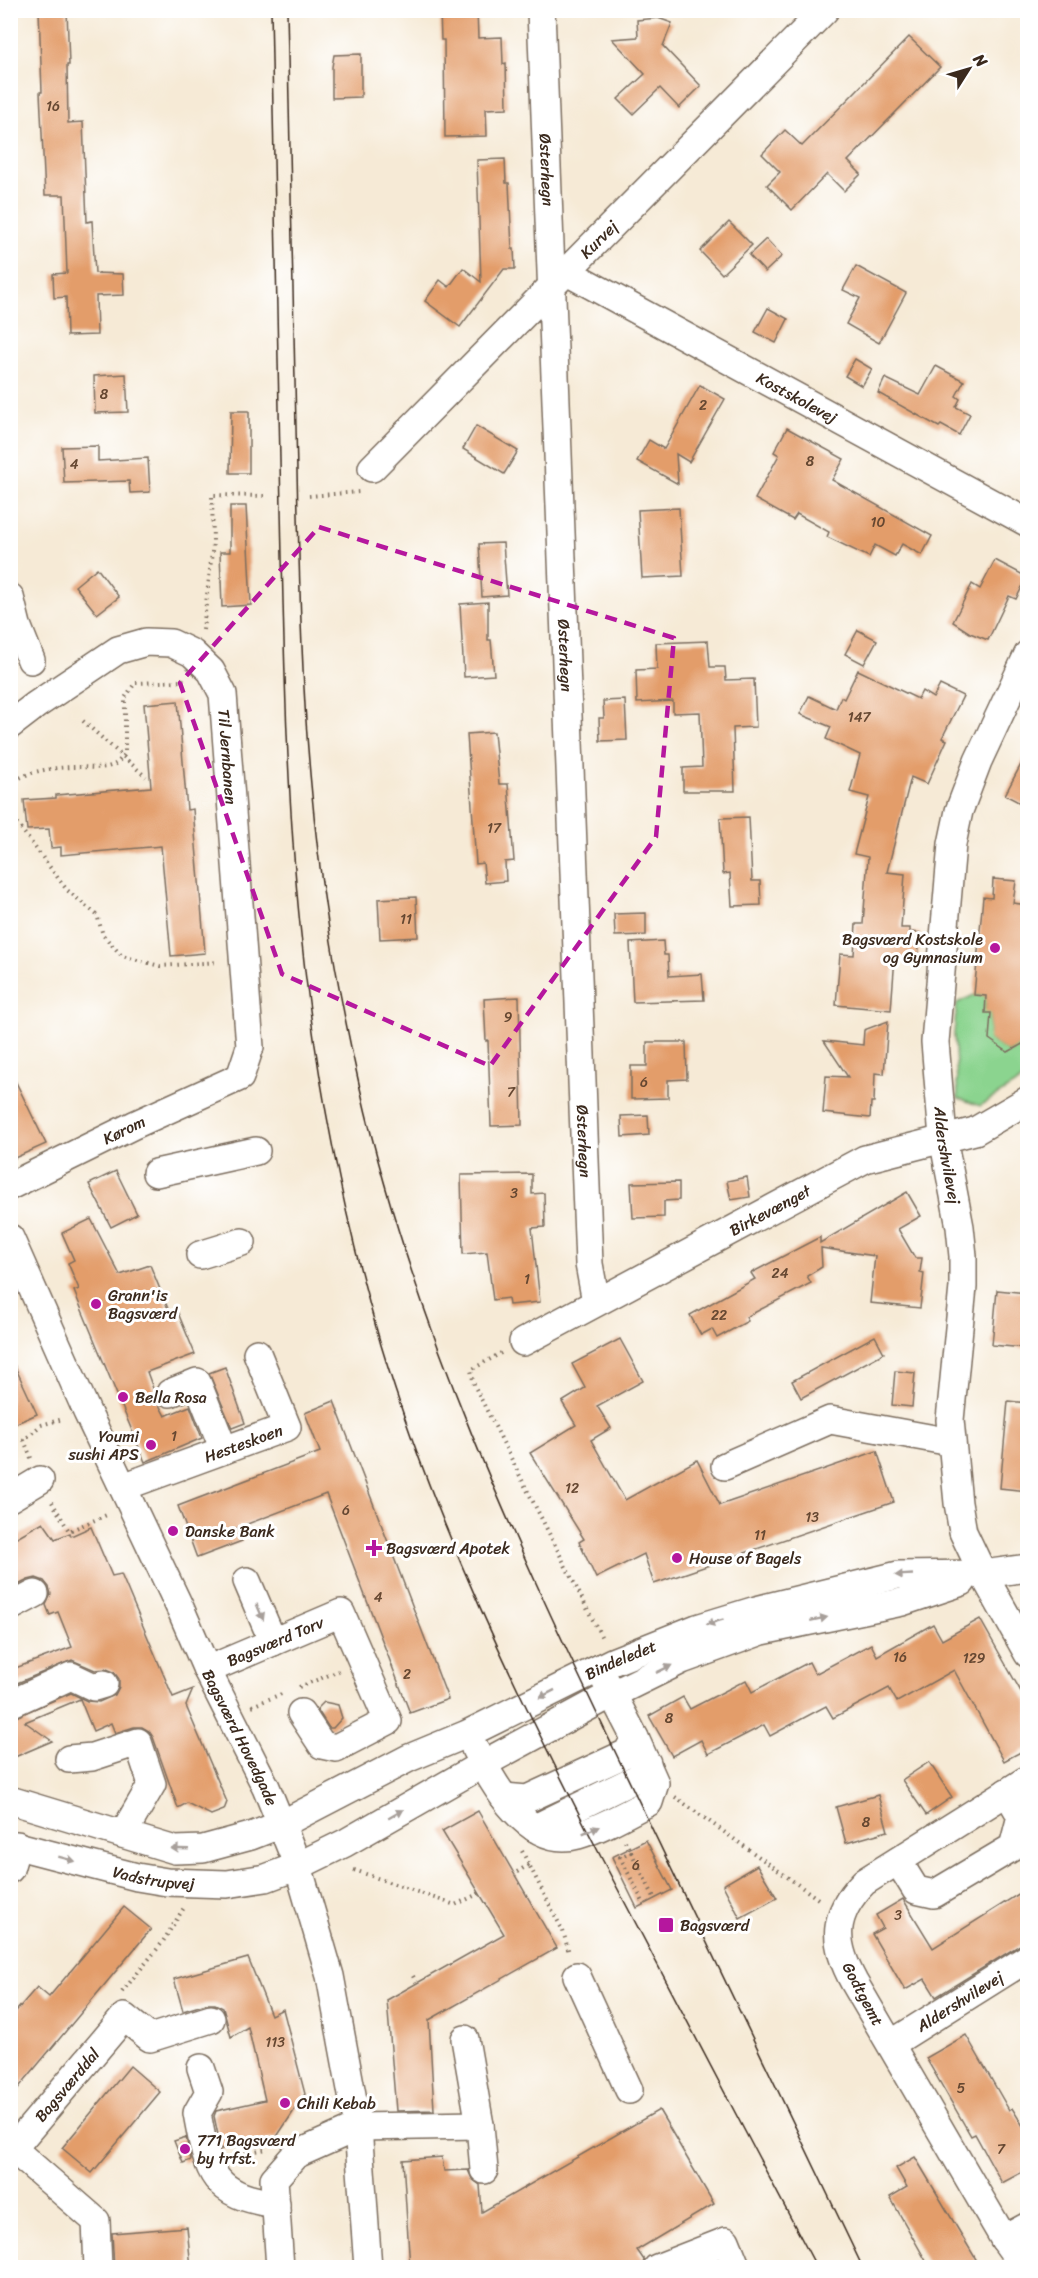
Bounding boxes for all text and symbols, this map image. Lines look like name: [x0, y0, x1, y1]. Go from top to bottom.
north arrow: [939, 39, 999, 99]
text: N: [965, 46, 996, 74]
house number: 16: [46, 94, 60, 119]
street label: Østerhegn: [531, 133, 563, 207]
street label: Kurvej: [572, 212, 626, 265]
street label: Kostskolevej: [751, 363, 844, 432]
house number: 8: [100, 382, 109, 407]
house number: 2: [699, 393, 707, 418]
house number: 8: [806, 449, 815, 474]
house number: 4: [70, 452, 79, 477]
house number: 10: [871, 510, 886, 535]
street label: Østerhegn: [550, 619, 582, 693]
house number: 147: [848, 705, 871, 730]
street label: Til Jernbanen: [210, 708, 246, 806]
house number: 17: [487, 816, 502, 841]
house number: 11: [400, 907, 412, 932]
place label: Bagsværd Kostskole og Gymnasium: [842, 925, 983, 972]
marker: Bagsværd Kostskole og Gymnasium: [988, 941, 1002, 955]
house number: 9: [504, 1005, 513, 1030]
house number: 6: [640, 1070, 648, 1095]
house number: 7: [507, 1080, 516, 1105]
street label: Østerhegn: [568, 1104, 600, 1178]
street label: Aldershvilevej: [926, 1104, 970, 1208]
street label: Kørom: [97, 1107, 151, 1153]
street label: Birkevænget: [724, 1176, 817, 1244]
house number: 3: [510, 1181, 518, 1206]
house number: 24: [772, 1261, 789, 1286]
house number: 1: [524, 1267, 530, 1292]
place label: Grann'is Bagsværd: [108, 1281, 179, 1328]
marker: Grann'is Bagsværd: [89, 1297, 103, 1311]
house number: 22: [711, 1303, 727, 1328]
place label: Bella Rosa: [135, 1383, 207, 1412]
marker: Bella Rosa: [116, 1390, 130, 1404]
street label: Hesteskoen: [200, 1415, 287, 1471]
place label: Youmi sushi APS: [67, 1422, 140, 1469]
house number: 1: [171, 1424, 177, 1449]
marker: Youmi sushi APS: [144, 1438, 158, 1452]
house number: 12: [565, 1476, 579, 1501]
house number: 6: [342, 1498, 350, 1523]
house number: 13: [805, 1505, 819, 1530]
place label: Danske Bank: [185, 1517, 275, 1546]
house number: 11: [754, 1523, 766, 1548]
marker: Danske Bank: [166, 1524, 180, 1538]
place label: Bagsværd Apotek: [386, 1534, 511, 1563]
marker: Bagsværd Apotek: [367, 1541, 381, 1555]
place label: House of Bagels: [689, 1544, 802, 1573]
marker: House of Bagels: [670, 1551, 684, 1565]
one-way arrow: [894, 1571, 913, 1580]
house number: 4: [374, 1585, 383, 1610]
one-way arrow: [255, 1603, 265, 1621]
street label: Bagsværd Torv: [222, 1607, 330, 1675]
one-way arrow: [810, 1614, 829, 1623]
one-way arrow: [706, 1618, 724, 1628]
street label: Bindeledet: [580, 1631, 661, 1688]
house number: 16: [893, 1645, 907, 1670]
house number: 129: [963, 1646, 986, 1671]
house number: 2: [403, 1662, 411, 1687]
street label: Bagsværd Hovedgade: [194, 1664, 287, 1810]
one-way arrow: [656, 1664, 673, 1674]
one-way arrow: [539, 1689, 556, 1699]
house number: 8: [665, 1706, 674, 1731]
one-way arrow: [388, 1808, 404, 1819]
house number: 8: [862, 1810, 871, 1835]
one-way arrow: [582, 1825, 600, 1835]
one-way arrow: [170, 1844, 189, 1854]
house number: 6: [632, 1853, 640, 1878]
one-way arrow: [58, 1854, 76, 1864]
street label: Vadstrupvej: [110, 1857, 196, 1897]
house number: 3: [894, 1903, 902, 1928]
place label: Bagsværd: [680, 1911, 751, 1940]
marker: Bagsværd: [657, 1916, 675, 1934]
street label: Godtgemt: [834, 1957, 892, 2031]
street label: Aldershvilevej: [909, 1962, 1010, 2040]
house number: 113: [265, 2030, 285, 2055]
street label: Bagsværddal: [27, 2041, 107, 2129]
house number: 5: [957, 2076, 966, 2101]
place label: Chili Kebab: [297, 2089, 376, 2118]
marker: Chili Kebab: [278, 2096, 292, 2110]
place label: 771 Bagsværd by trfst.: [197, 2126, 297, 2173]
house number: 7: [997, 2137, 1006, 2162]
marker: 771 Bagsværd by trfst.: [178, 2142, 192, 2156]

